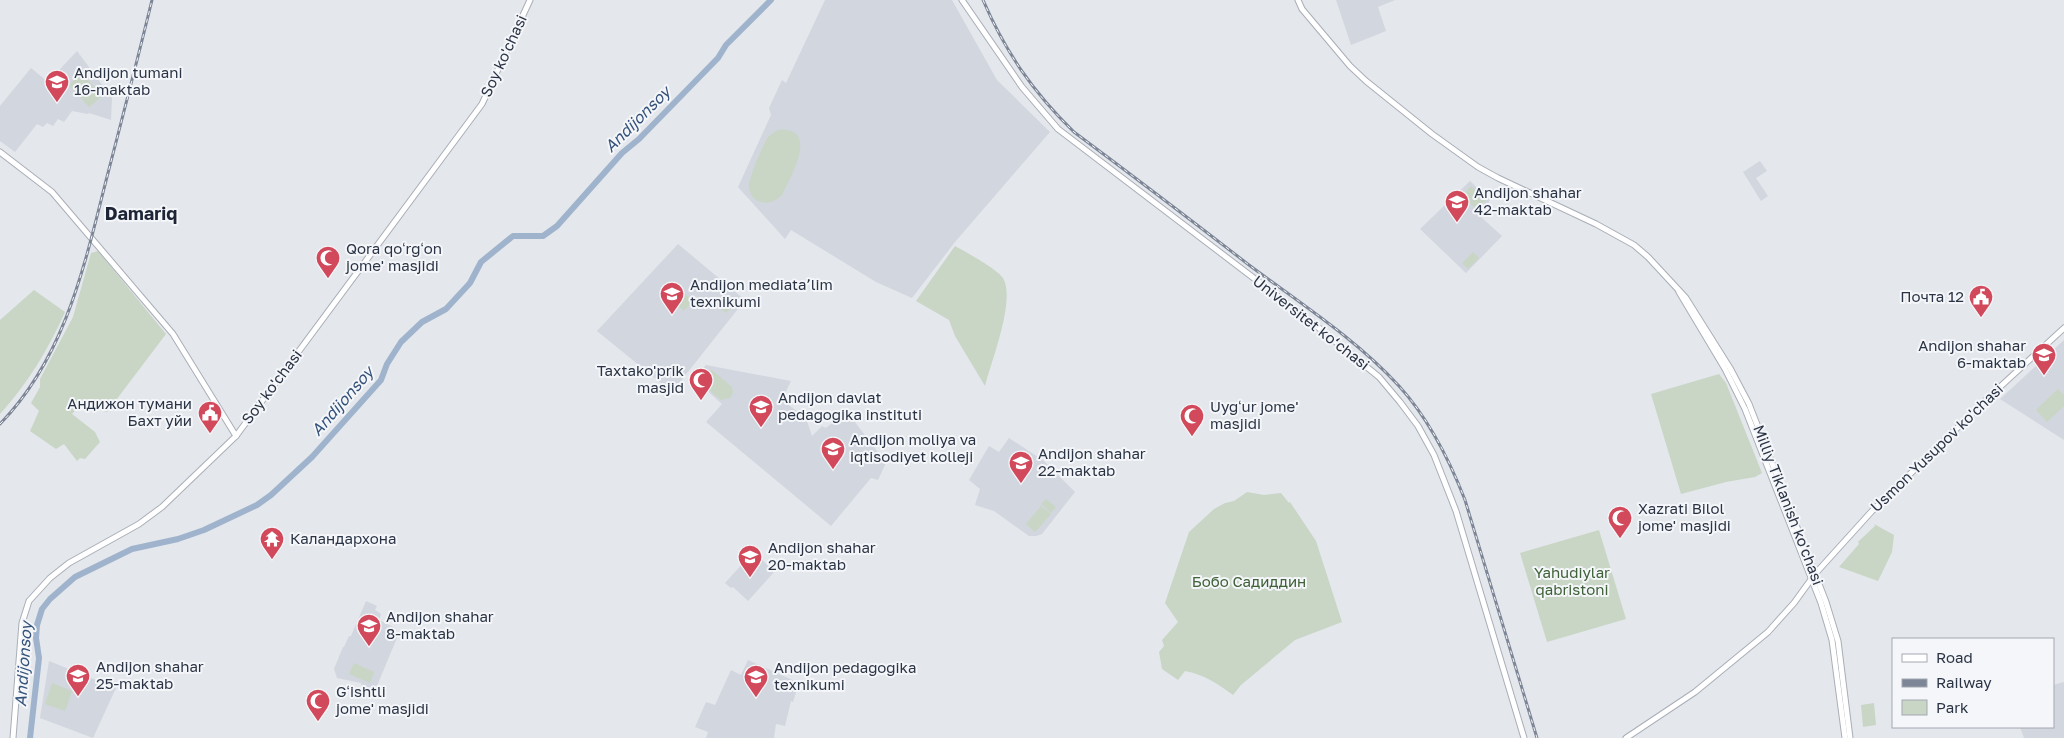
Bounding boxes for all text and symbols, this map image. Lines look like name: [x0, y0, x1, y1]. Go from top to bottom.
street label: Soy ko'chasi: [476, 12, 530, 99]
place label: Andijon tumani 16-maktab: [74, 63, 183, 98]
school or university icon: Andijon tumani 16-maktab: [44, 69, 70, 103]
water label: Andijonsoy: [600, 80, 676, 156]
place label: Andijon shahar 42-maktab: [1474, 183, 1582, 218]
school or university icon: Andijon shahar 42-maktab: [1444, 189, 1470, 223]
district label: Damariq: [105, 202, 177, 224]
place label: Qora qoʻrgʻon jome' masjidi: [345, 239, 442, 274]
mosque icon: Qora qoʻrgʻon jome' masjidi: [315, 245, 341, 279]
street label: Universitet kо‘chasi: [1250, 271, 1373, 373]
place label: Andijon mediataʼlim texnikumi: [690, 275, 833, 310]
school or university icon: Andijon mediataʼlim texnikumi: [659, 281, 685, 315]
public building icon: Почта 12: [1968, 284, 1994, 318]
place label: Почта 12: [1900, 287, 1964, 305]
place label: Andijon shahar 6-maktab: [1918, 336, 2026, 371]
school or university icon: Andijon shahar 6-maktab: [2031, 342, 2057, 376]
street label: Soy ko'chasi: [237, 346, 305, 427]
water label: Andijonsoy: [307, 361, 379, 440]
place label: Taxtako'prik masjid: [597, 361, 685, 396]
mosque icon: Taxtako'prik masjid: [688, 367, 714, 401]
street label: Usmon Yusupov ko'chasi: [1866, 379, 2006, 515]
place label: Andijon davlat pedagogika instituti: [778, 388, 922, 423]
place label: Андижон тумани Бахт уйи: [67, 394, 192, 429]
school or university icon: Andijon davlat pedagogika instituti: [748, 394, 774, 428]
place label: Uygʻur jome' masjidi: [1210, 397, 1298, 432]
public building icon: Андижон тумани Бахт уйи: [197, 400, 223, 434]
mosque icon: Uygʻur jome' masjidi: [1179, 403, 1205, 437]
street label: Milliy Tiklanish ko'chasi: [1750, 422, 1828, 587]
place label: Andijon moliya va iqtisodiyet kolleji: [850, 430, 976, 465]
school or university icon: Andijon moliya va iqtisodiyet kolleji: [820, 436, 846, 470]
place label: Andijon shahar 22-maktab: [1038, 444, 1146, 479]
school or university icon: Andijon shahar 22-maktab: [1008, 450, 1034, 484]
place label: Xazrati Bilol jome' masjidi: [1637, 499, 1731, 534]
mosque icon: Xazrati Bilol jome' masjidi: [1607, 505, 1633, 539]
temple icon: Каландархона: [259, 526, 285, 560]
place label: Каландархона: [290, 529, 396, 547]
place label: Andijon shahar 20-maktab: [768, 538, 876, 573]
school or university icon: Andijon shahar 20-maktab: [737, 544, 763, 578]
park label: Yahudiylar qabristoni: [1534, 563, 1610, 598]
park label: Бобо Садиддин: [1192, 572, 1306, 590]
place label: Andijon shahar 8-maktab: [386, 607, 494, 642]
school or university icon: Andijon shahar 8-maktab: [356, 613, 382, 647]
water label: Andijonsoy: [10, 619, 36, 707]
legend: [1892, 638, 2054, 728]
text: Road: [1936, 648, 1973, 666]
place label: Andijon shahar 25-maktab: [96, 657, 204, 692]
place label: Andijon pedagogika texnikumi: [774, 658, 916, 693]
school or university icon: Andijon shahar 25-maktab: [65, 663, 91, 697]
school or university icon: Andijon pedagogika texnikumi: [743, 664, 769, 698]
text: Railway: [1936, 673, 1992, 691]
place label: Gʻishtli jome' masjidi: [335, 682, 429, 717]
mosque icon: Gʻishtli jome' masjidi: [305, 688, 331, 722]
text: Park: [1936, 698, 1969, 716]

